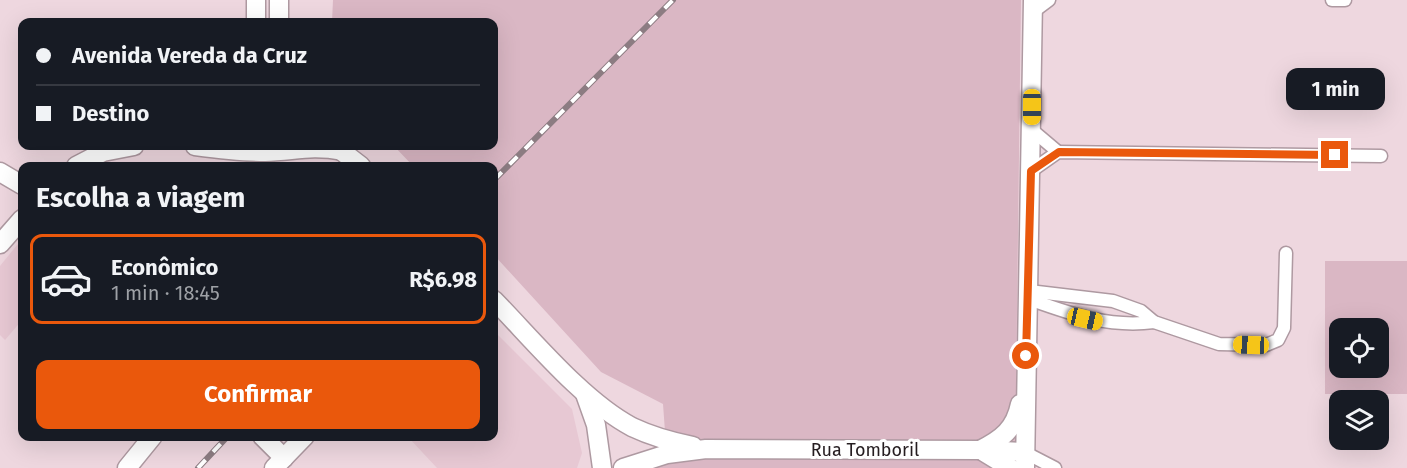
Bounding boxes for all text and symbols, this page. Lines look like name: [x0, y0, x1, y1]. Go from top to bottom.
text: Avenida Vereda da Cruz: [72, 42, 307, 69]
callout: 1 min: [1286, 68, 1384, 110]
text: 1 min: [1311, 77, 1360, 101]
car: [1023, 89, 1041, 125]
text: Destino: [72, 100, 149, 127]
route end: [1321, 141, 1348, 168]
text: Escolha a viagem: [36, 182, 245, 214]
icon: car: [39, 252, 93, 306]
text: Econômico: [111, 254, 218, 281]
text: R$6.98: [409, 266, 477, 293]
text: 1 min · 18:45: [111, 281, 220, 305]
car: [1065, 306, 1105, 332]
map controls: [1329, 318, 1389, 450]
button: locate: [1329, 318, 1389, 378]
car: [1233, 335, 1269, 355]
route start: [1012, 342, 1039, 369]
button: Confirmar: [36, 360, 480, 429]
button: layers: [1329, 390, 1389, 450]
street label: Rua Tomboril: [811, 439, 919, 461]

